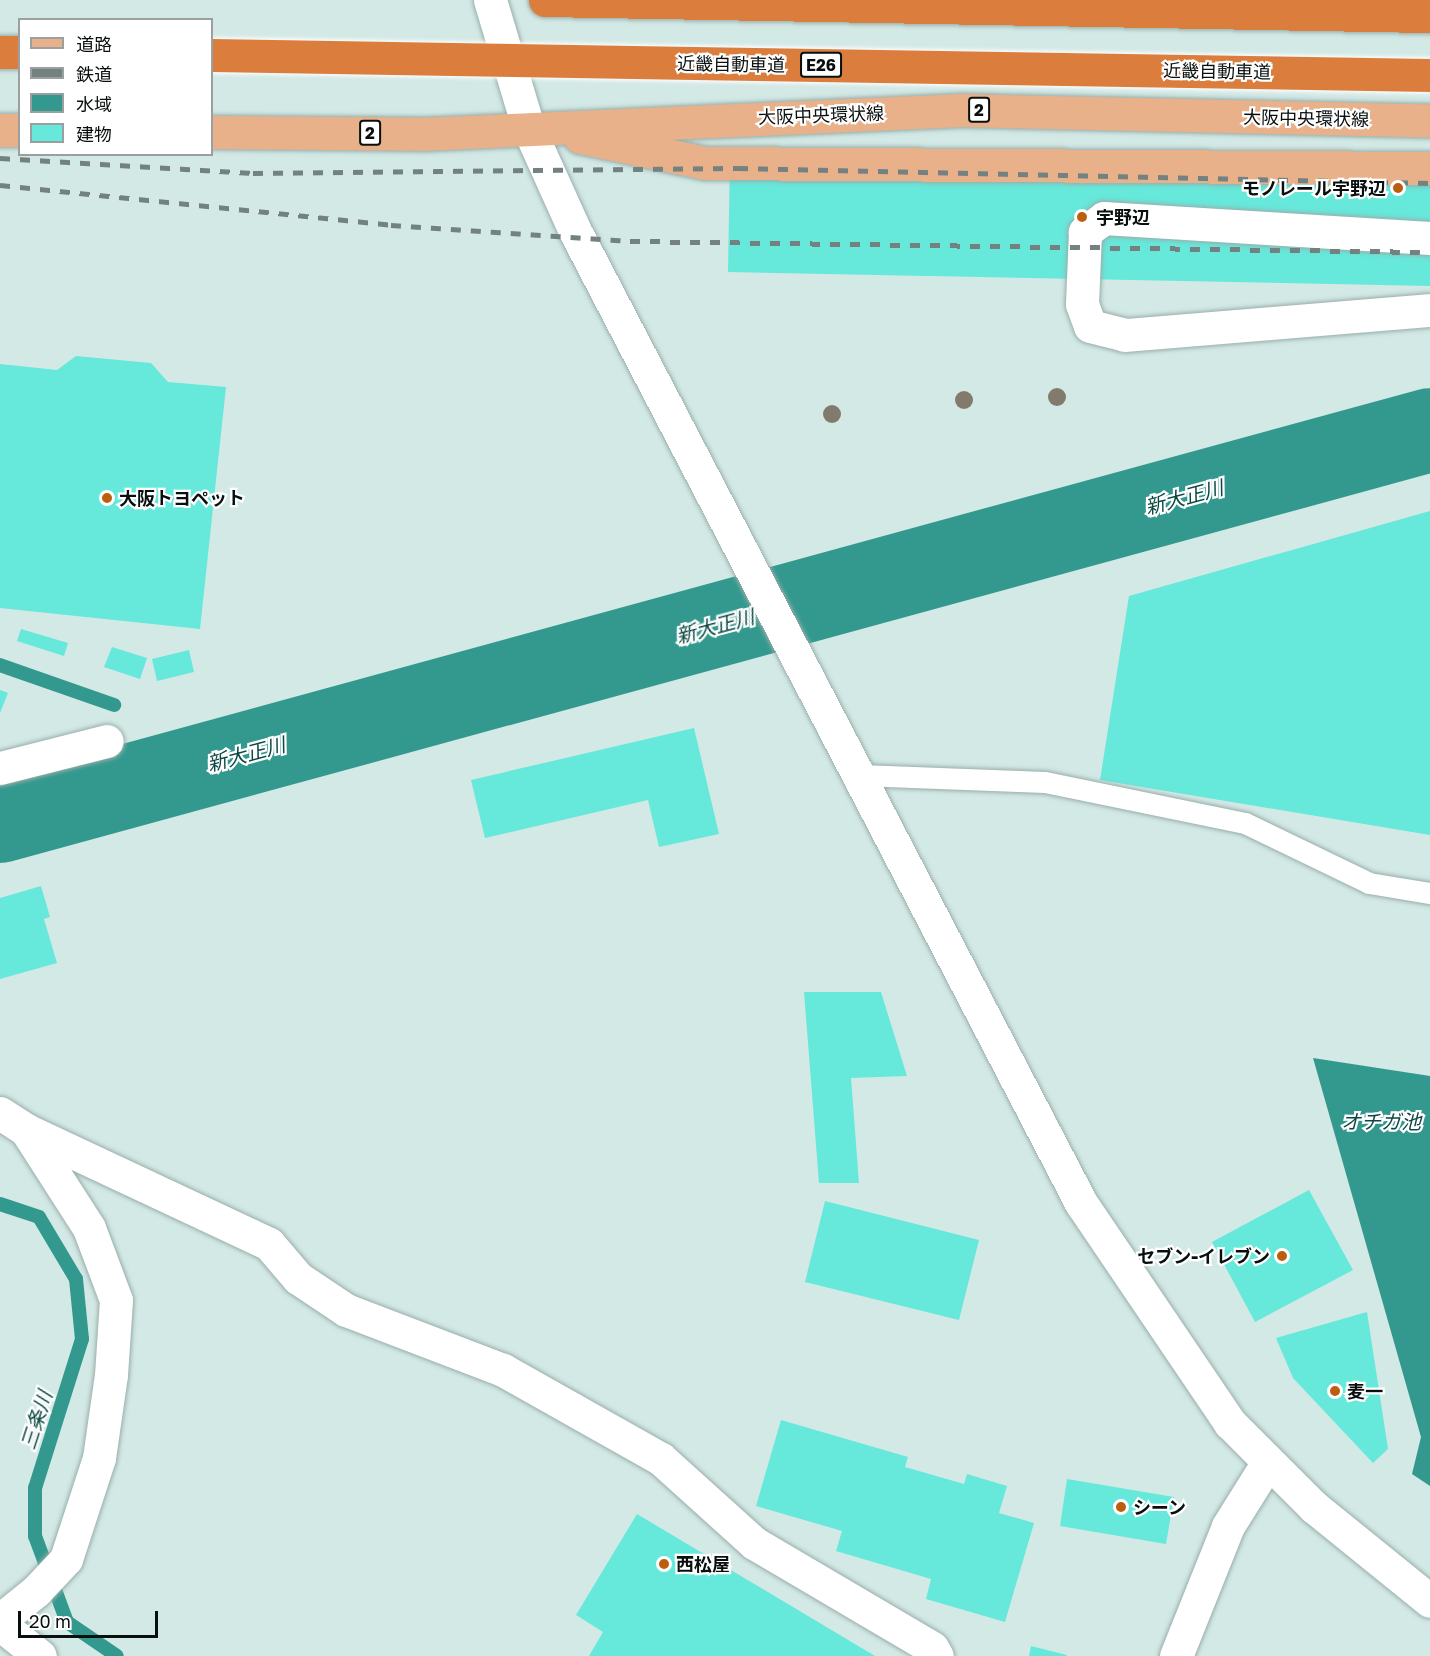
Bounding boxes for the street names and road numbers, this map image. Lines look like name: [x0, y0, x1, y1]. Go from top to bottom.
street label: 近畿自動車道: [677, 52, 785, 76]
road number: E26: [800, 52, 842, 78]
street label: 近畿自動車道: [1163, 59, 1271, 83]
road number: 2: [967, 97, 991, 123]
street label: 大阪中央環状線: [758, 102, 884, 128]
street label: 大阪中央環状線: [1243, 106, 1369, 130]
road number: 2: [358, 120, 382, 146]

